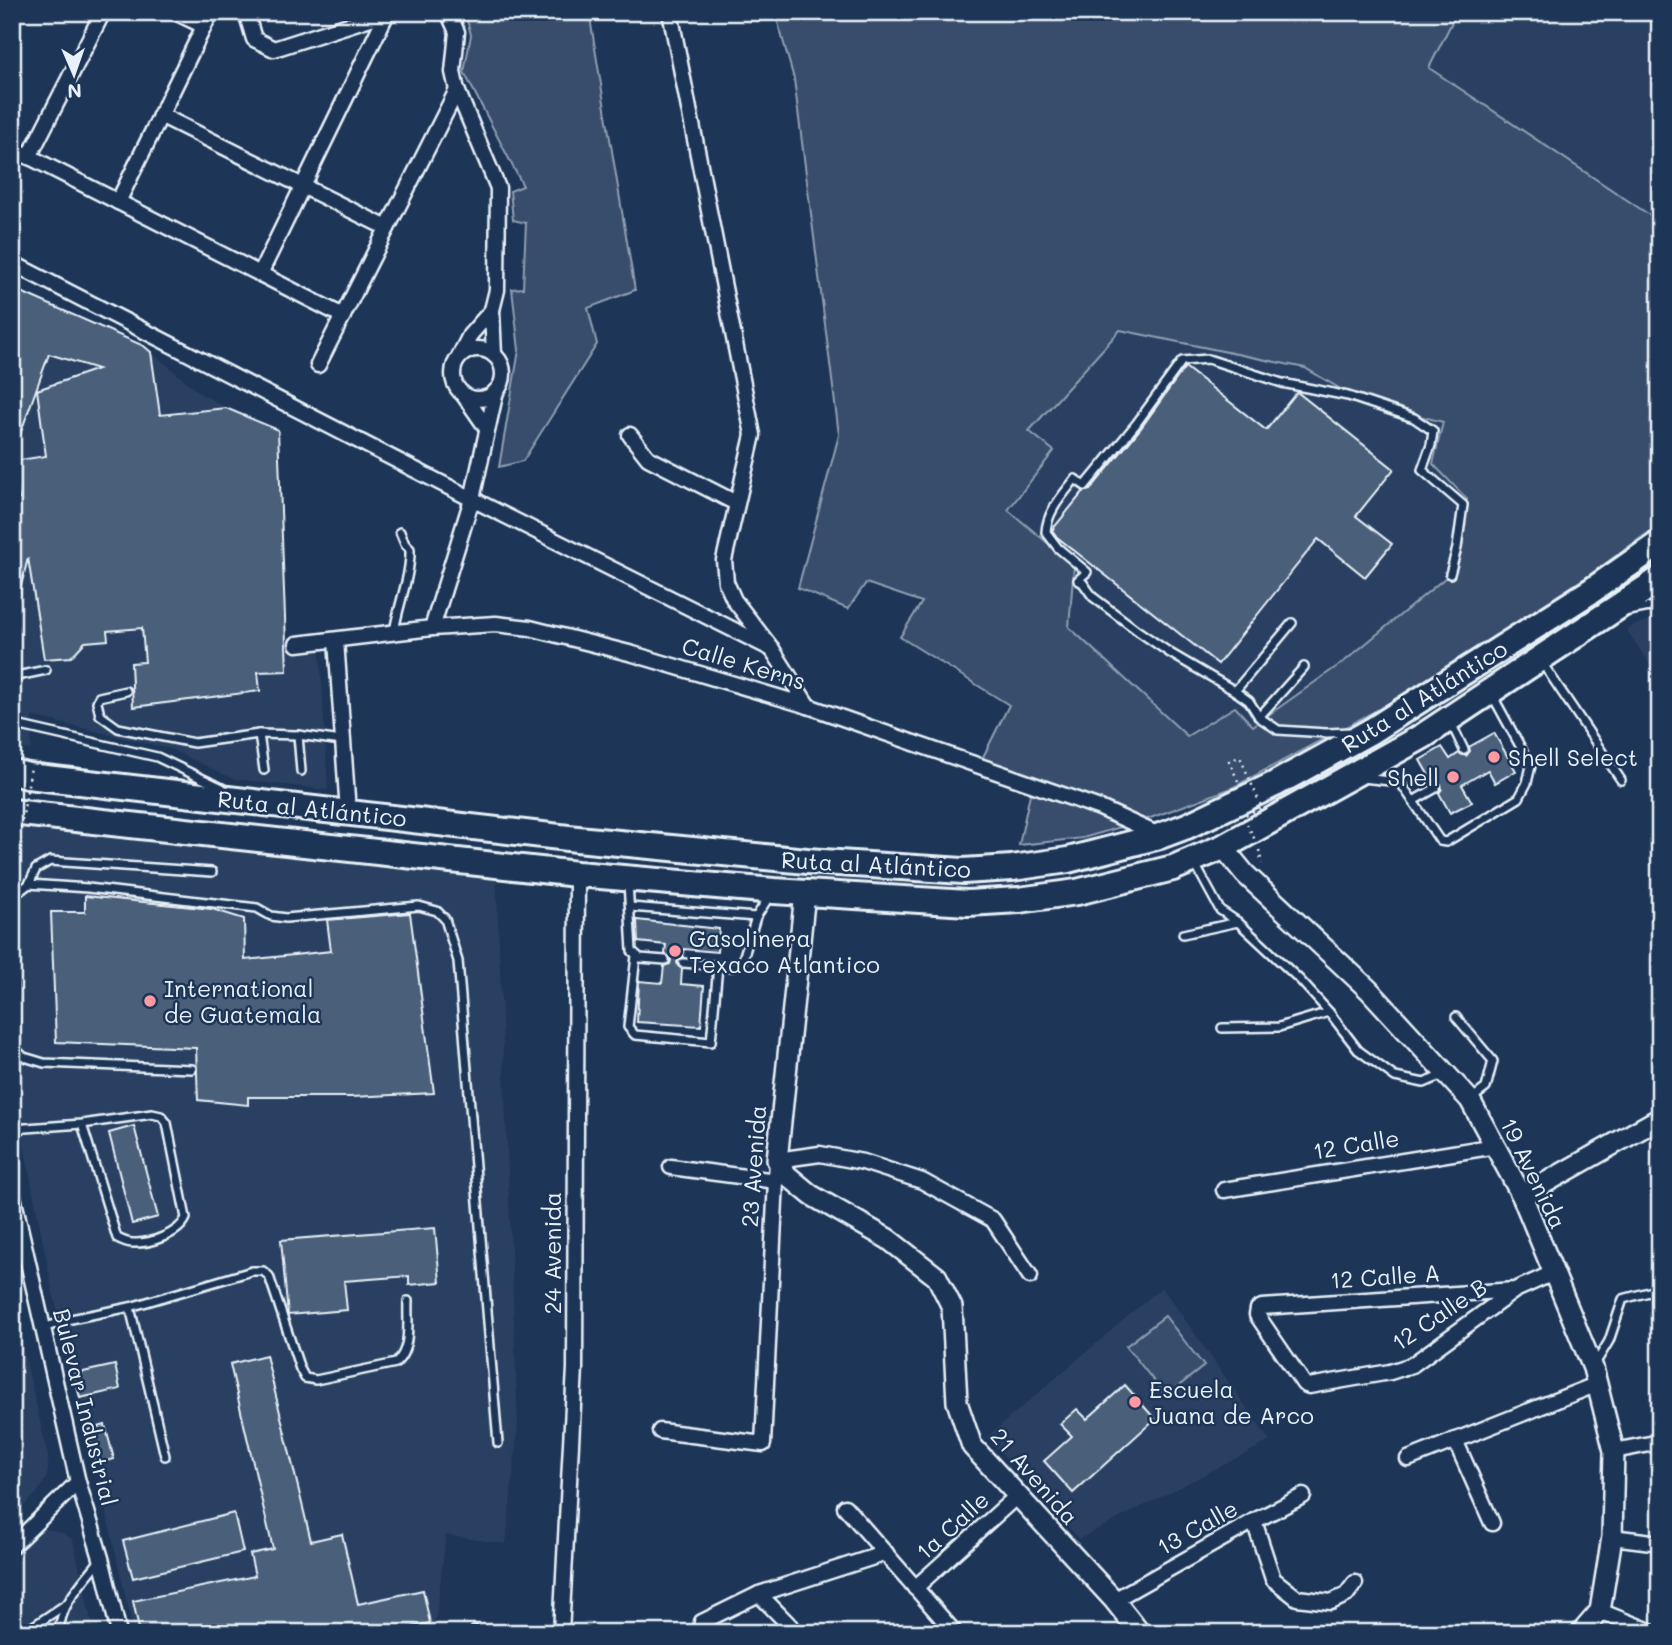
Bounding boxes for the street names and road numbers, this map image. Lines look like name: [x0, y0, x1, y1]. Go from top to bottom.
street label: Calle Kerns: [679, 630, 809, 696]
street label: Ruta al Atlántico: [1336, 633, 1512, 759]
street label: Ruta al Atlántico: [216, 783, 408, 833]
street label: Ruta al Atlántico: [780, 844, 972, 884]
street label: 23 Avenida: [734, 1104, 772, 1228]
street label: 19 Avenida: [1494, 1113, 1574, 1233]
street label: 12 Calle: [1311, 1122, 1401, 1166]
street label: 24 Avenida: [537, 1192, 567, 1314]
street label: 12 Calle A: [1329, 1257, 1441, 1295]
street label: 12 Calle B: [1386, 1271, 1492, 1357]
street label: Bulevar Industrial: [47, 1305, 125, 1509]
street label: 21 Avenida: [985, 1421, 1085, 1531]
street label: 1a Calle: [909, 1484, 995, 1566]
street label: 13 Calle: [1151, 1493, 1243, 1561]

